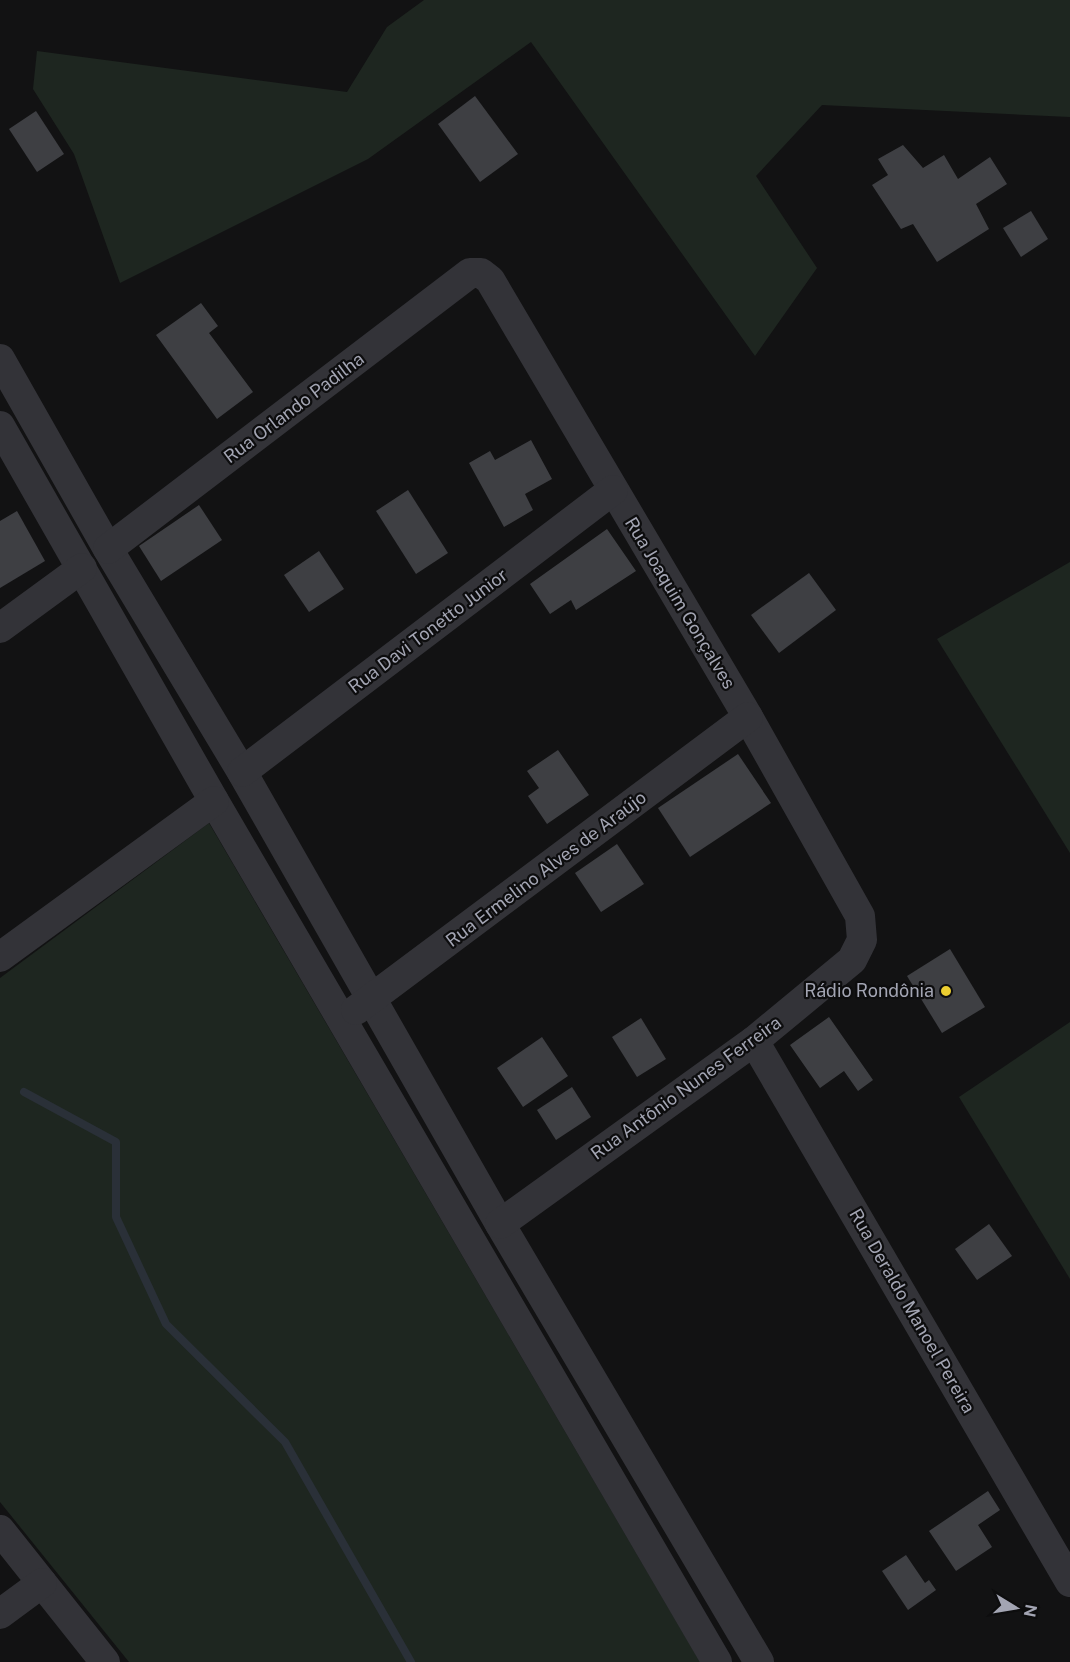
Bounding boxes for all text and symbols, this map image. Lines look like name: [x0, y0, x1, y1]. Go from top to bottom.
street label: Rua Orlando Padilha: [219, 348, 368, 467]
street label: Rua Joaquim Gonçalves: [621, 513, 740, 692]
street label: Rua Davi Tonetto Junior: [344, 564, 511, 697]
street label: Rua Ermelino Alves de Araújo: [441, 786, 650, 951]
place label: Rádio Rondônia: [804, 980, 934, 1001]
marker: Rádio Rondônia: [939, 984, 953, 998]
street label: Rua Antônio Nunes Ferreira: [587, 1012, 785, 1164]
street label: Rua Deraldo Manoel Pereira: [845, 1205, 980, 1417]
north arrow: [986, 1578, 1046, 1638]
text: N: [1020, 1603, 1041, 1619]

